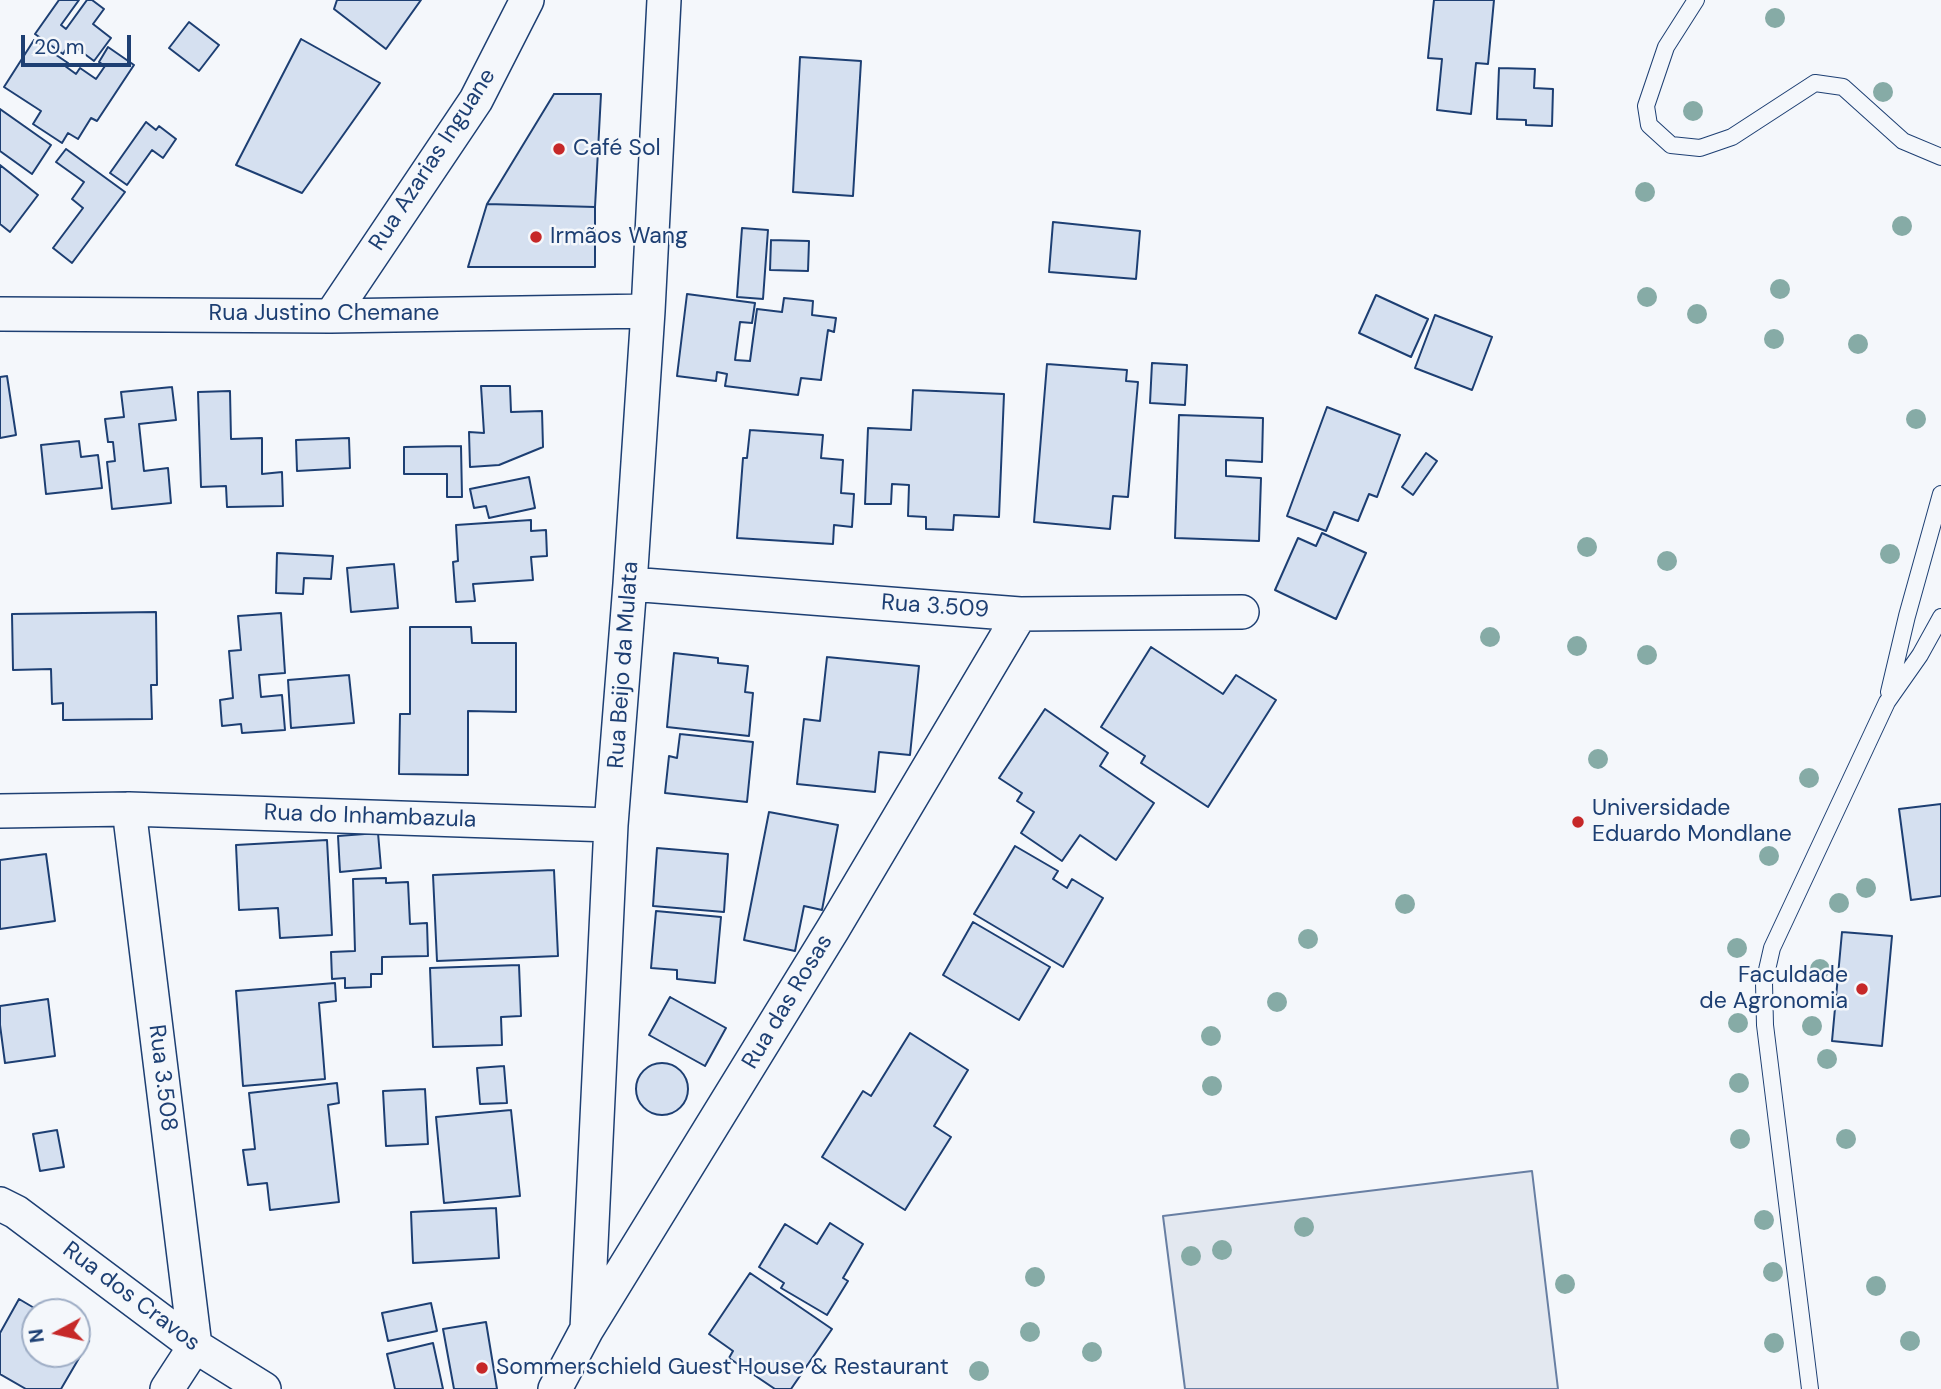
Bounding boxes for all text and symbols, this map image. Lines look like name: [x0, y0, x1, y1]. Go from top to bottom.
scale bar: [24, 21, 135, 65]
text: 20 m: [34, 33, 85, 61]
street label: Rua Azarias Inguane: [364, 64, 502, 256]
place label: Café Sol: [573, 135, 661, 163]
marker: Café Sol: [551, 141, 567, 157]
place label: Irmãos Wang: [550, 223, 688, 251]
marker: Irmãos Wang: [528, 229, 544, 245]
street label: Rua Justino Chemane: [209, 300, 439, 328]
street label: Rua Beijo da Mulata: [603, 560, 645, 770]
street label: Rua 3.509: [880, 589, 990, 625]
place label: Universidade Eduardo Mondlane: [1592, 795, 1792, 849]
street label: Rua do Inhambazula: [263, 799, 477, 835]
marker: Universidade Eduardo Mondlane: [1570, 814, 1586, 830]
street label: Rua das Rosas: [737, 930, 839, 1074]
place label: Faculdade de Agronomia: [1699, 962, 1848, 1016]
marker: Faculdade de Agronomia: [1854, 981, 1870, 997]
street label: Rua 3.508: [142, 1023, 182, 1133]
street label: Rua dos Cravos: [57, 1236, 205, 1358]
north arrow: [21, 1298, 91, 1368]
text: N: [23, 1327, 50, 1344]
place label: Sommerschield Guest House & Restaurant: [496, 1354, 949, 1382]
marker: Sommerschield Guest House & Restaurant: [474, 1360, 490, 1376]

